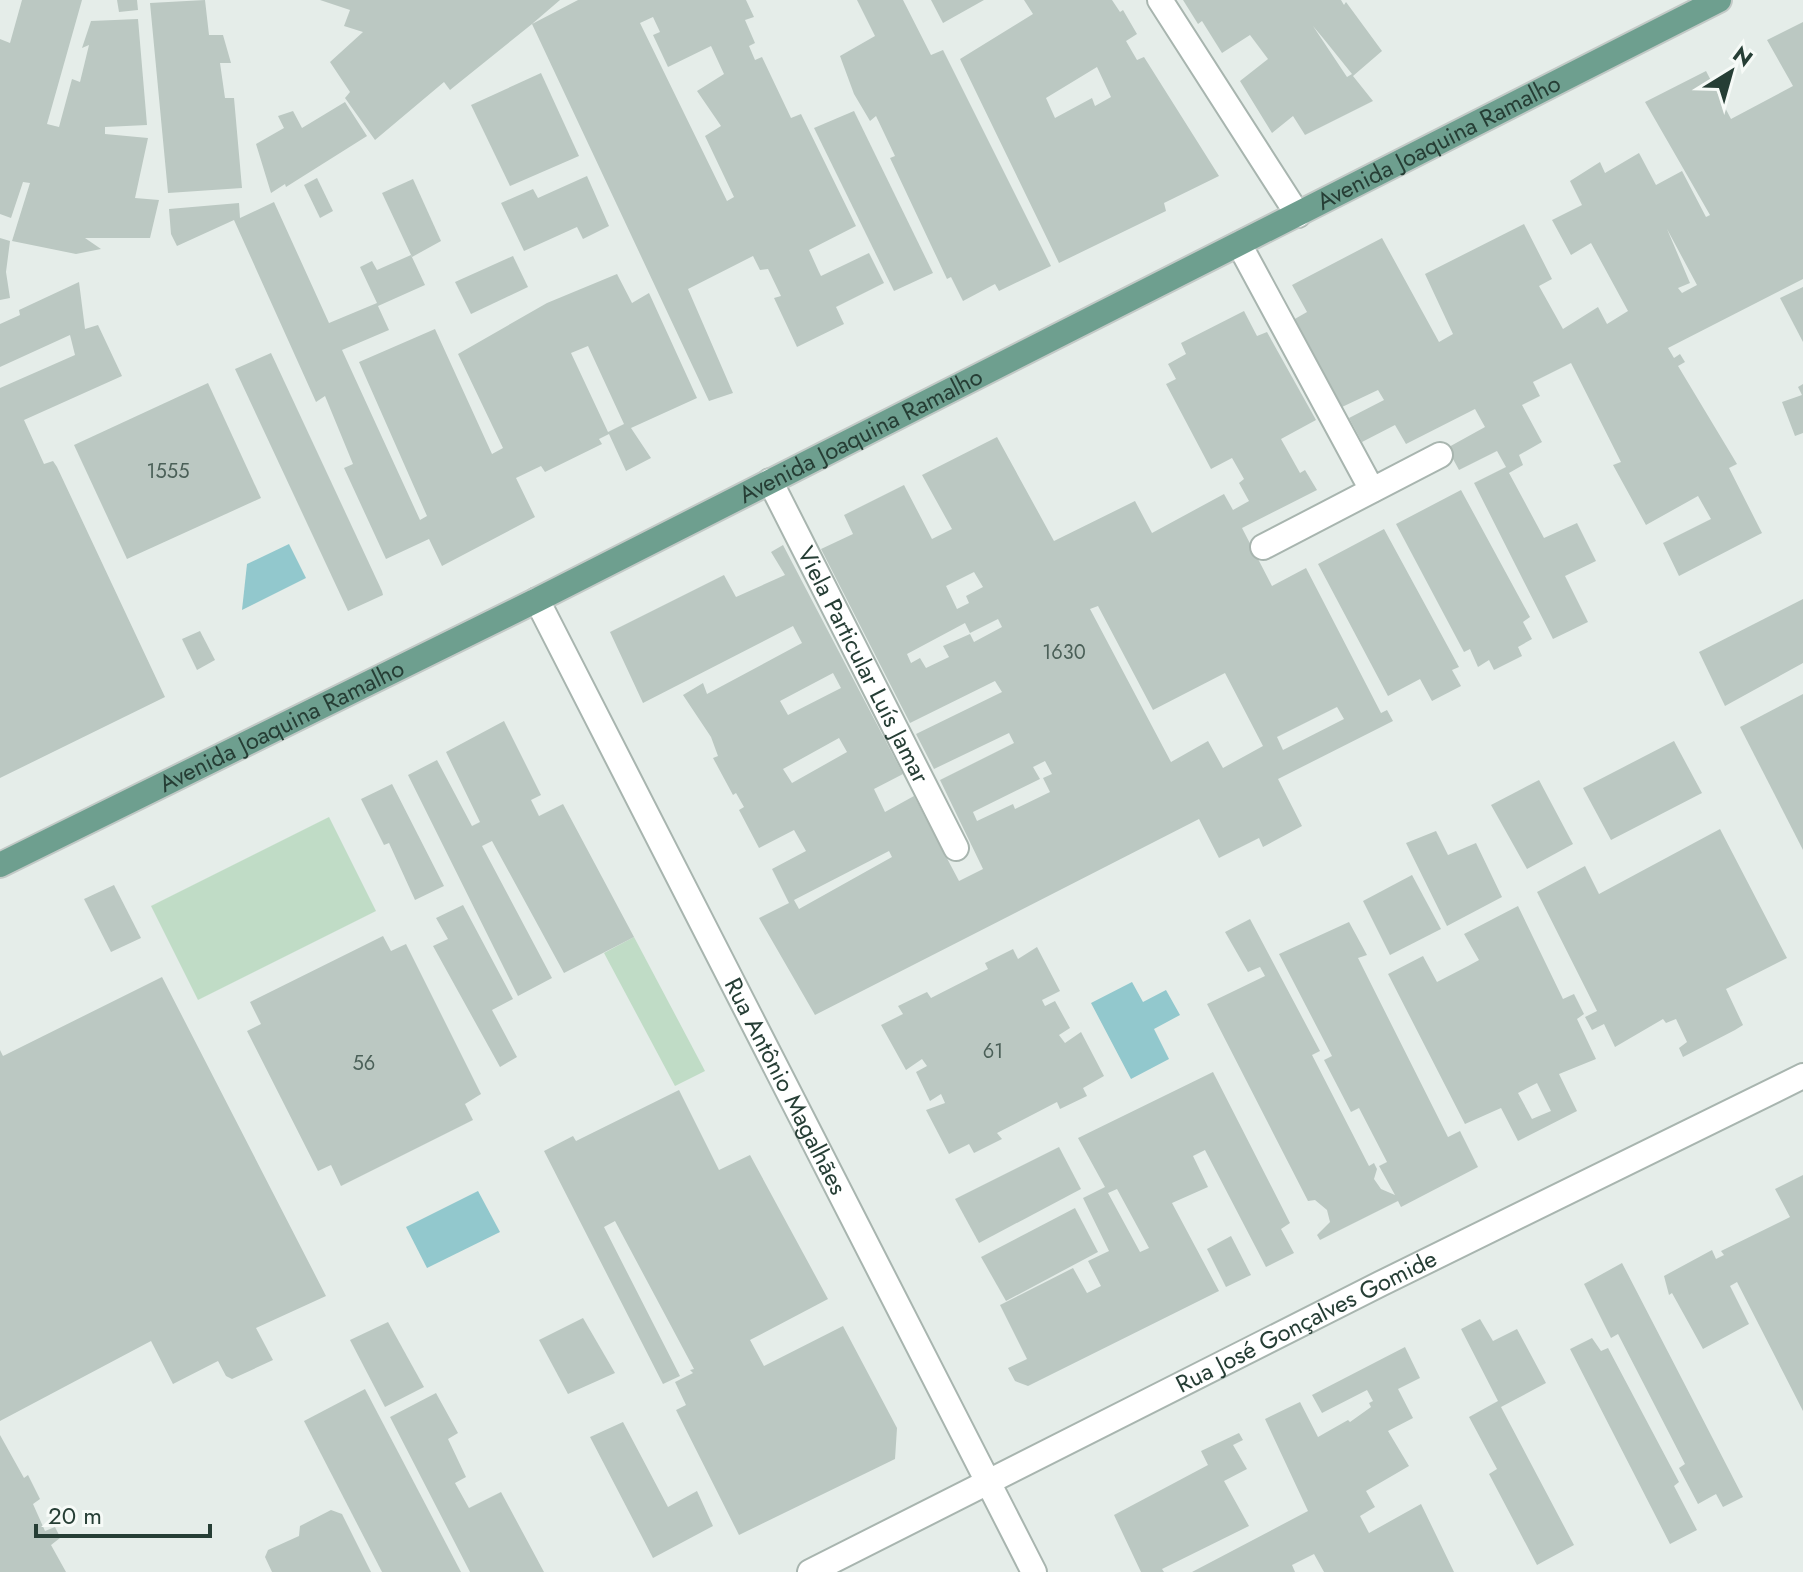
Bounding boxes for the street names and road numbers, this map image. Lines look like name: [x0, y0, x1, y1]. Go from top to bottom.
street label: Avenida Joaquina Ramalho: [1310, 65, 1566, 218]
street label: Avenida Joaquina Ramalho: [733, 359, 989, 512]
street label: Viela Particular Luís Jamar: [789, 540, 939, 790]
street label: Avenida Joaquina Ramalho: [153, 650, 410, 801]
street label: Rua Antônio Magalhães: [716, 971, 856, 1200]
street label: Rua José Gonçalves Gomide: [1170, 1241, 1443, 1401]

